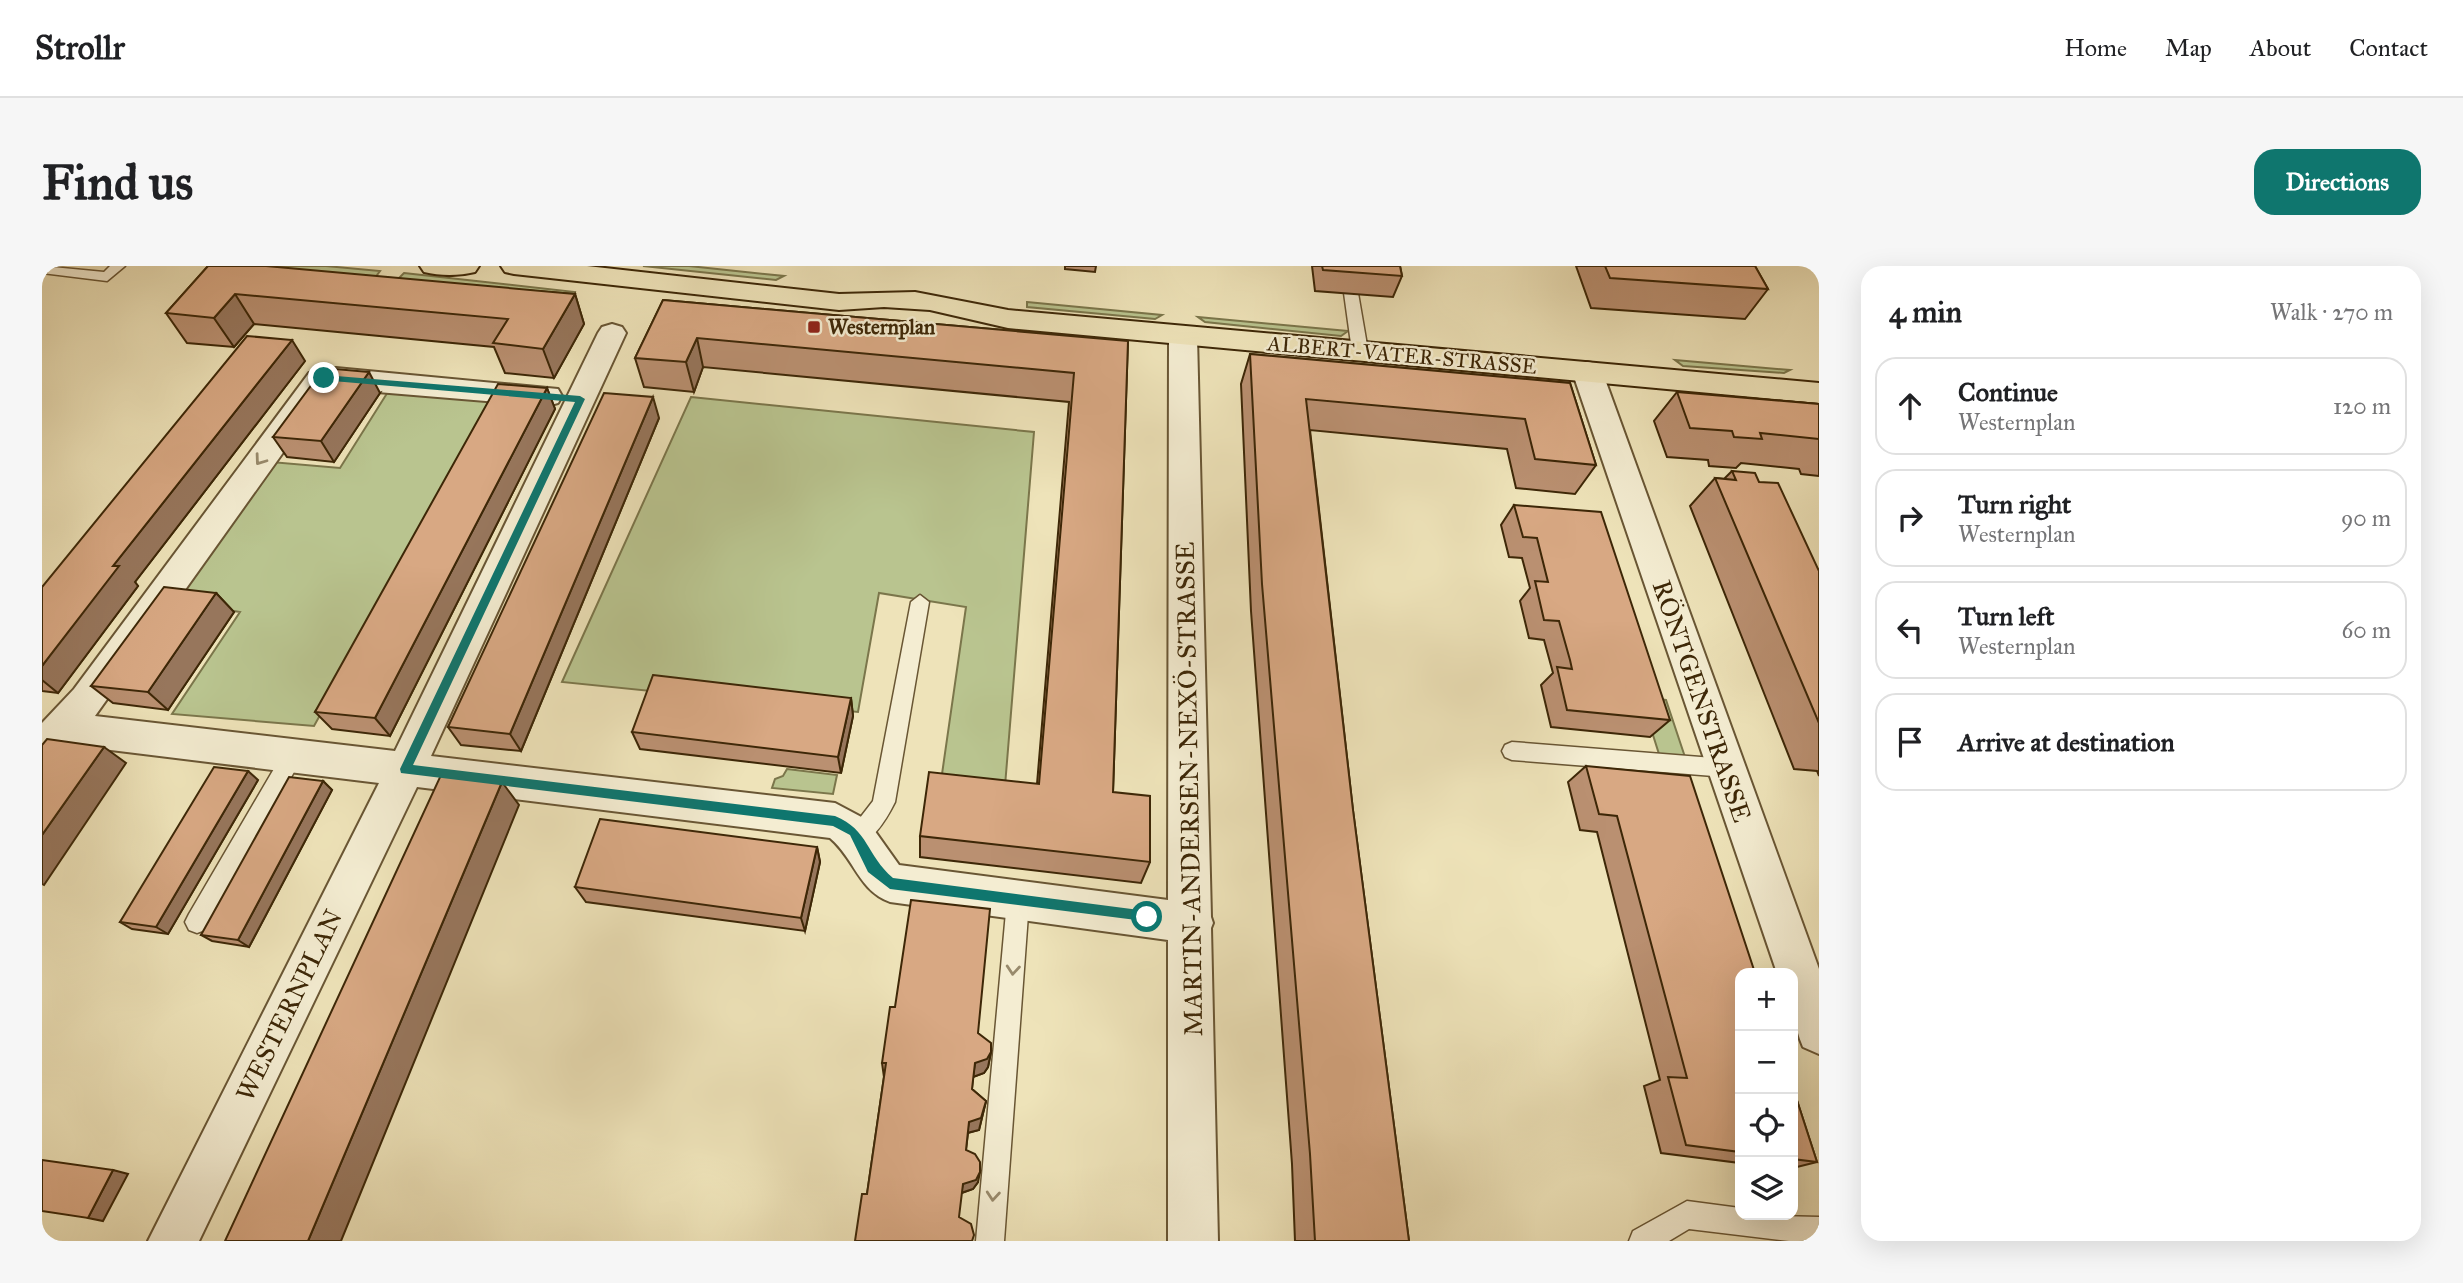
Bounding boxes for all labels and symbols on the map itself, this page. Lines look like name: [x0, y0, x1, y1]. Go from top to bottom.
place label: Westernplan: [828, 314, 936, 340]
marker: Westernplan: [806, 319, 822, 335]
street label: ALBERT-VATER-STRASSE: [1265, 330, 1538, 380]
route end: [308, 362, 339, 393]
one-way arrow: [256, 452, 268, 465]
street label: MARTIN-ANDERSEN-NEXÖ-STRASSE: [1169, 541, 1209, 1037]
street label: RÖNTGENSTRASSE: [1646, 576, 1758, 826]
route start: [1131, 901, 1162, 932]
street label: WESTERNPLAN: [229, 904, 349, 1106]
one-way arrow: [1006, 964, 1021, 975]
one-way arrow: [986, 1190, 1001, 1202]

